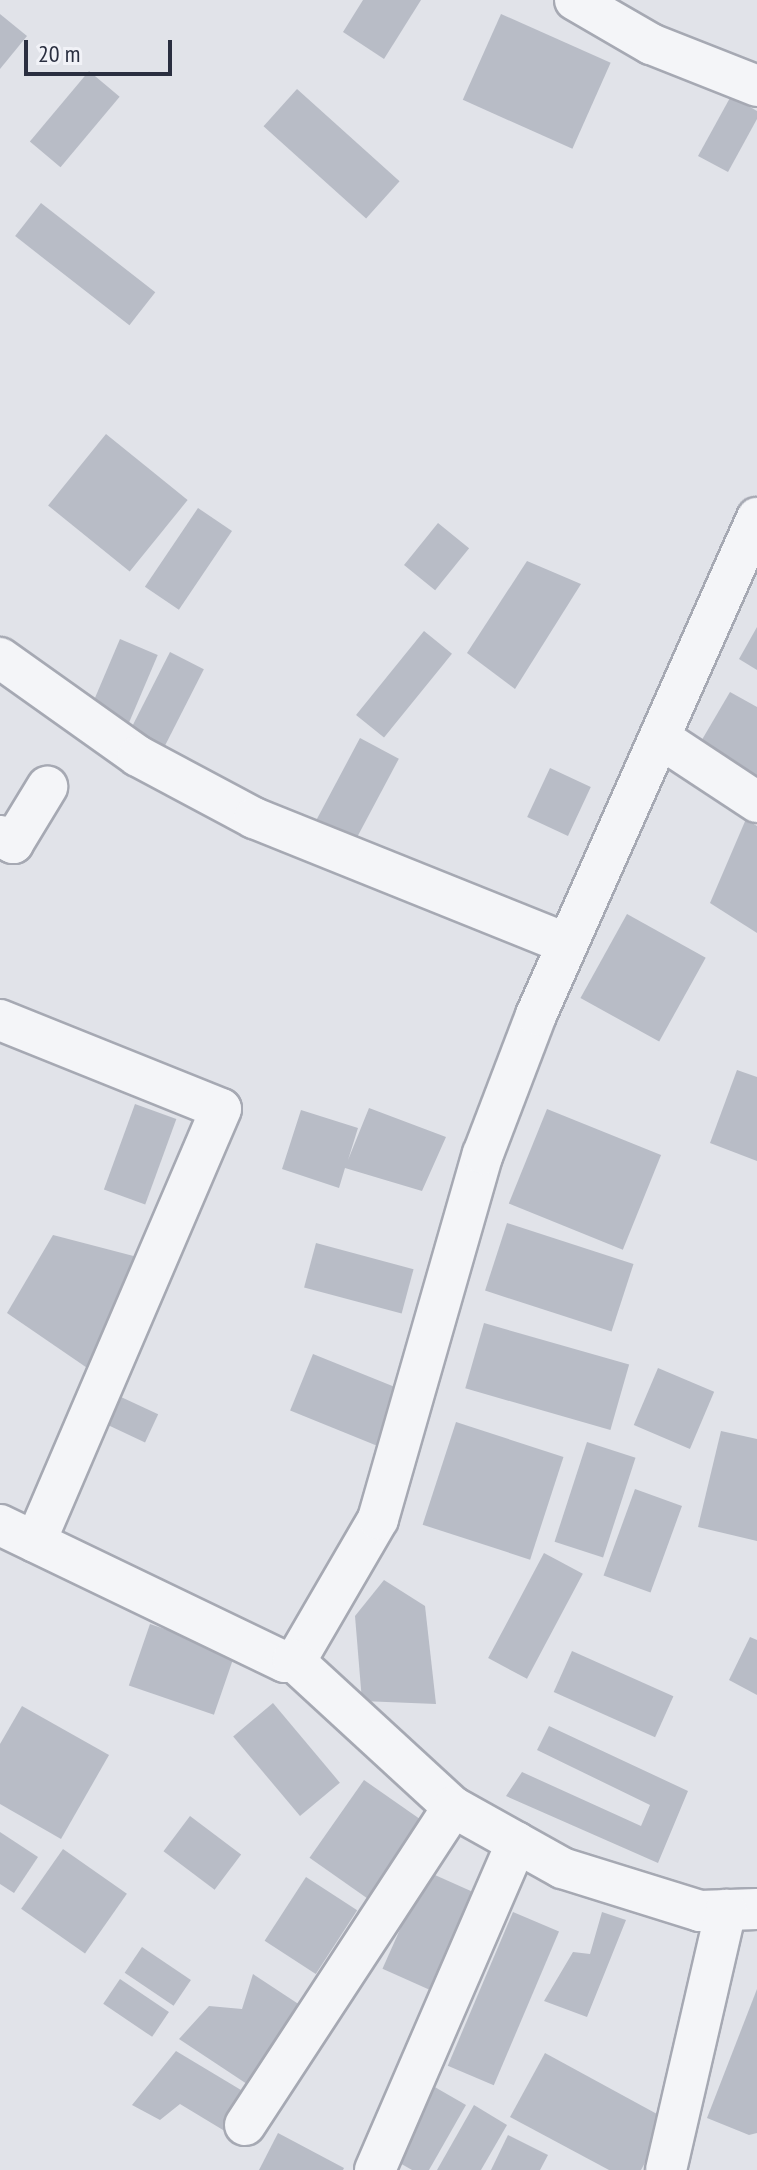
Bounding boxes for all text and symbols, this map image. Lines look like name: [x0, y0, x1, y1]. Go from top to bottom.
scale bar: [28, 24, 176, 74]
text: 20 m: [38, 38, 80, 69]

